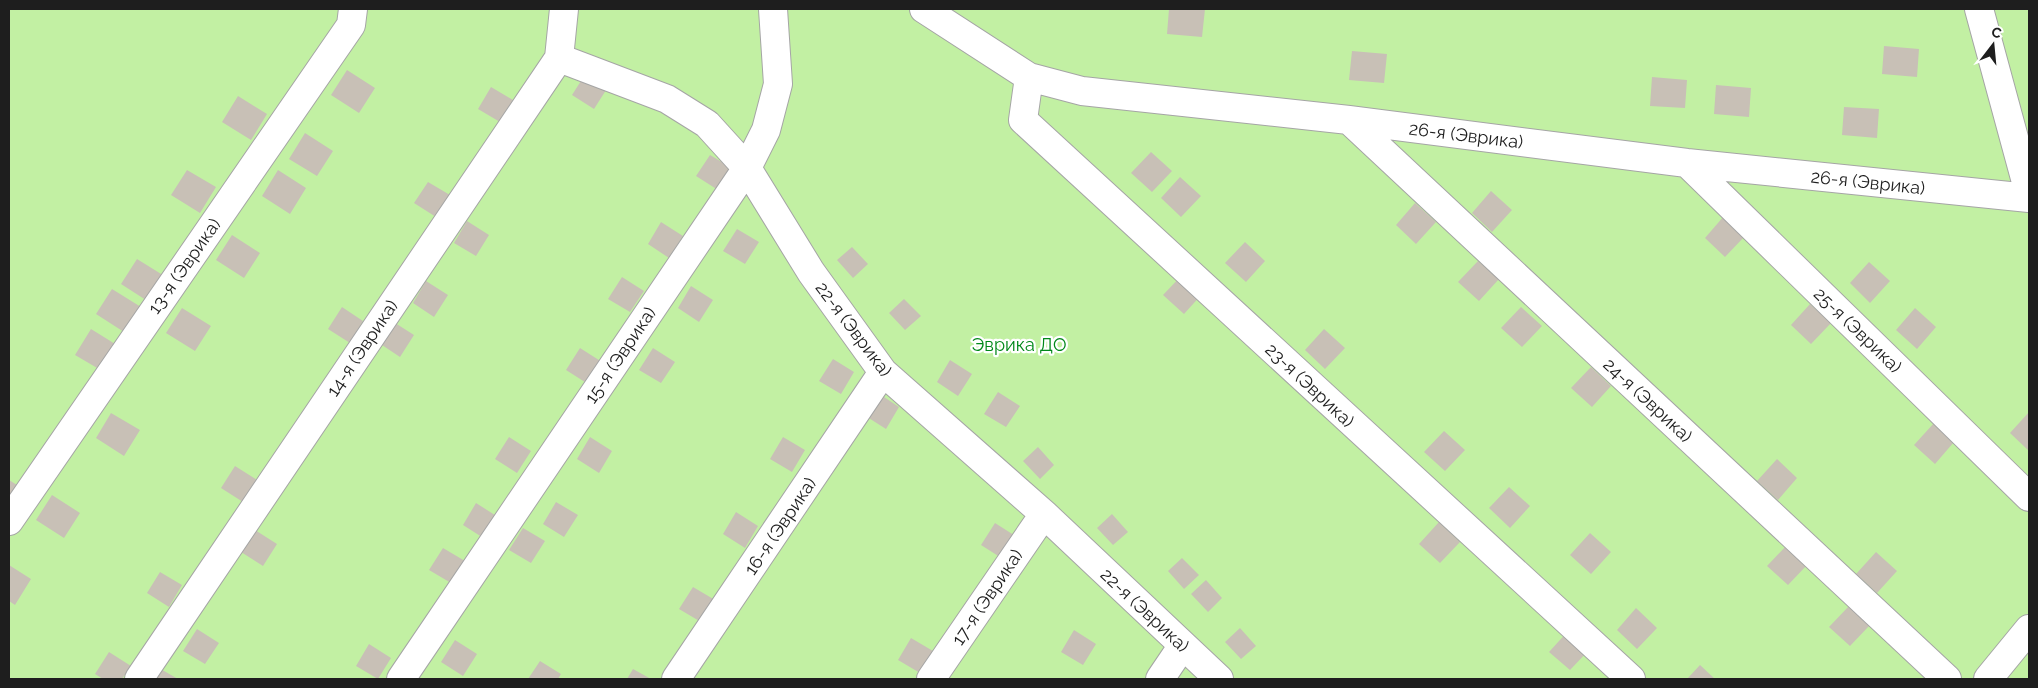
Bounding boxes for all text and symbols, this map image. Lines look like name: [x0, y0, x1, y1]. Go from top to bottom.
north arrow: [1968, 20, 2018, 70]
text: С: [1990, 23, 2004, 42]
street label: 26-я (Эврика): [1408, 118, 1524, 152]
street label: 26-я (Эврика): [1810, 166, 1926, 198]
street label: 13-я (Эврика): [143, 214, 225, 318]
street label: 22-я (Эврика): [812, 277, 897, 381]
street label: 25-я (Эврика): [1810, 283, 1906, 377]
street label: 14-я (Эврика): [322, 296, 402, 400]
street label: 15-я (Эврика): [580, 303, 660, 407]
park label: Эврика ДО: [972, 334, 1066, 355]
street label: 23-я (Эврика): [1261, 339, 1359, 432]
street label: 24-я (Эврика): [1599, 354, 1697, 447]
street label: 16-я (Эврика): [740, 473, 820, 579]
street label: 17-я (Эврика): [947, 545, 1027, 649]
street label: 22-я (Эврика): [1096, 564, 1194, 656]

